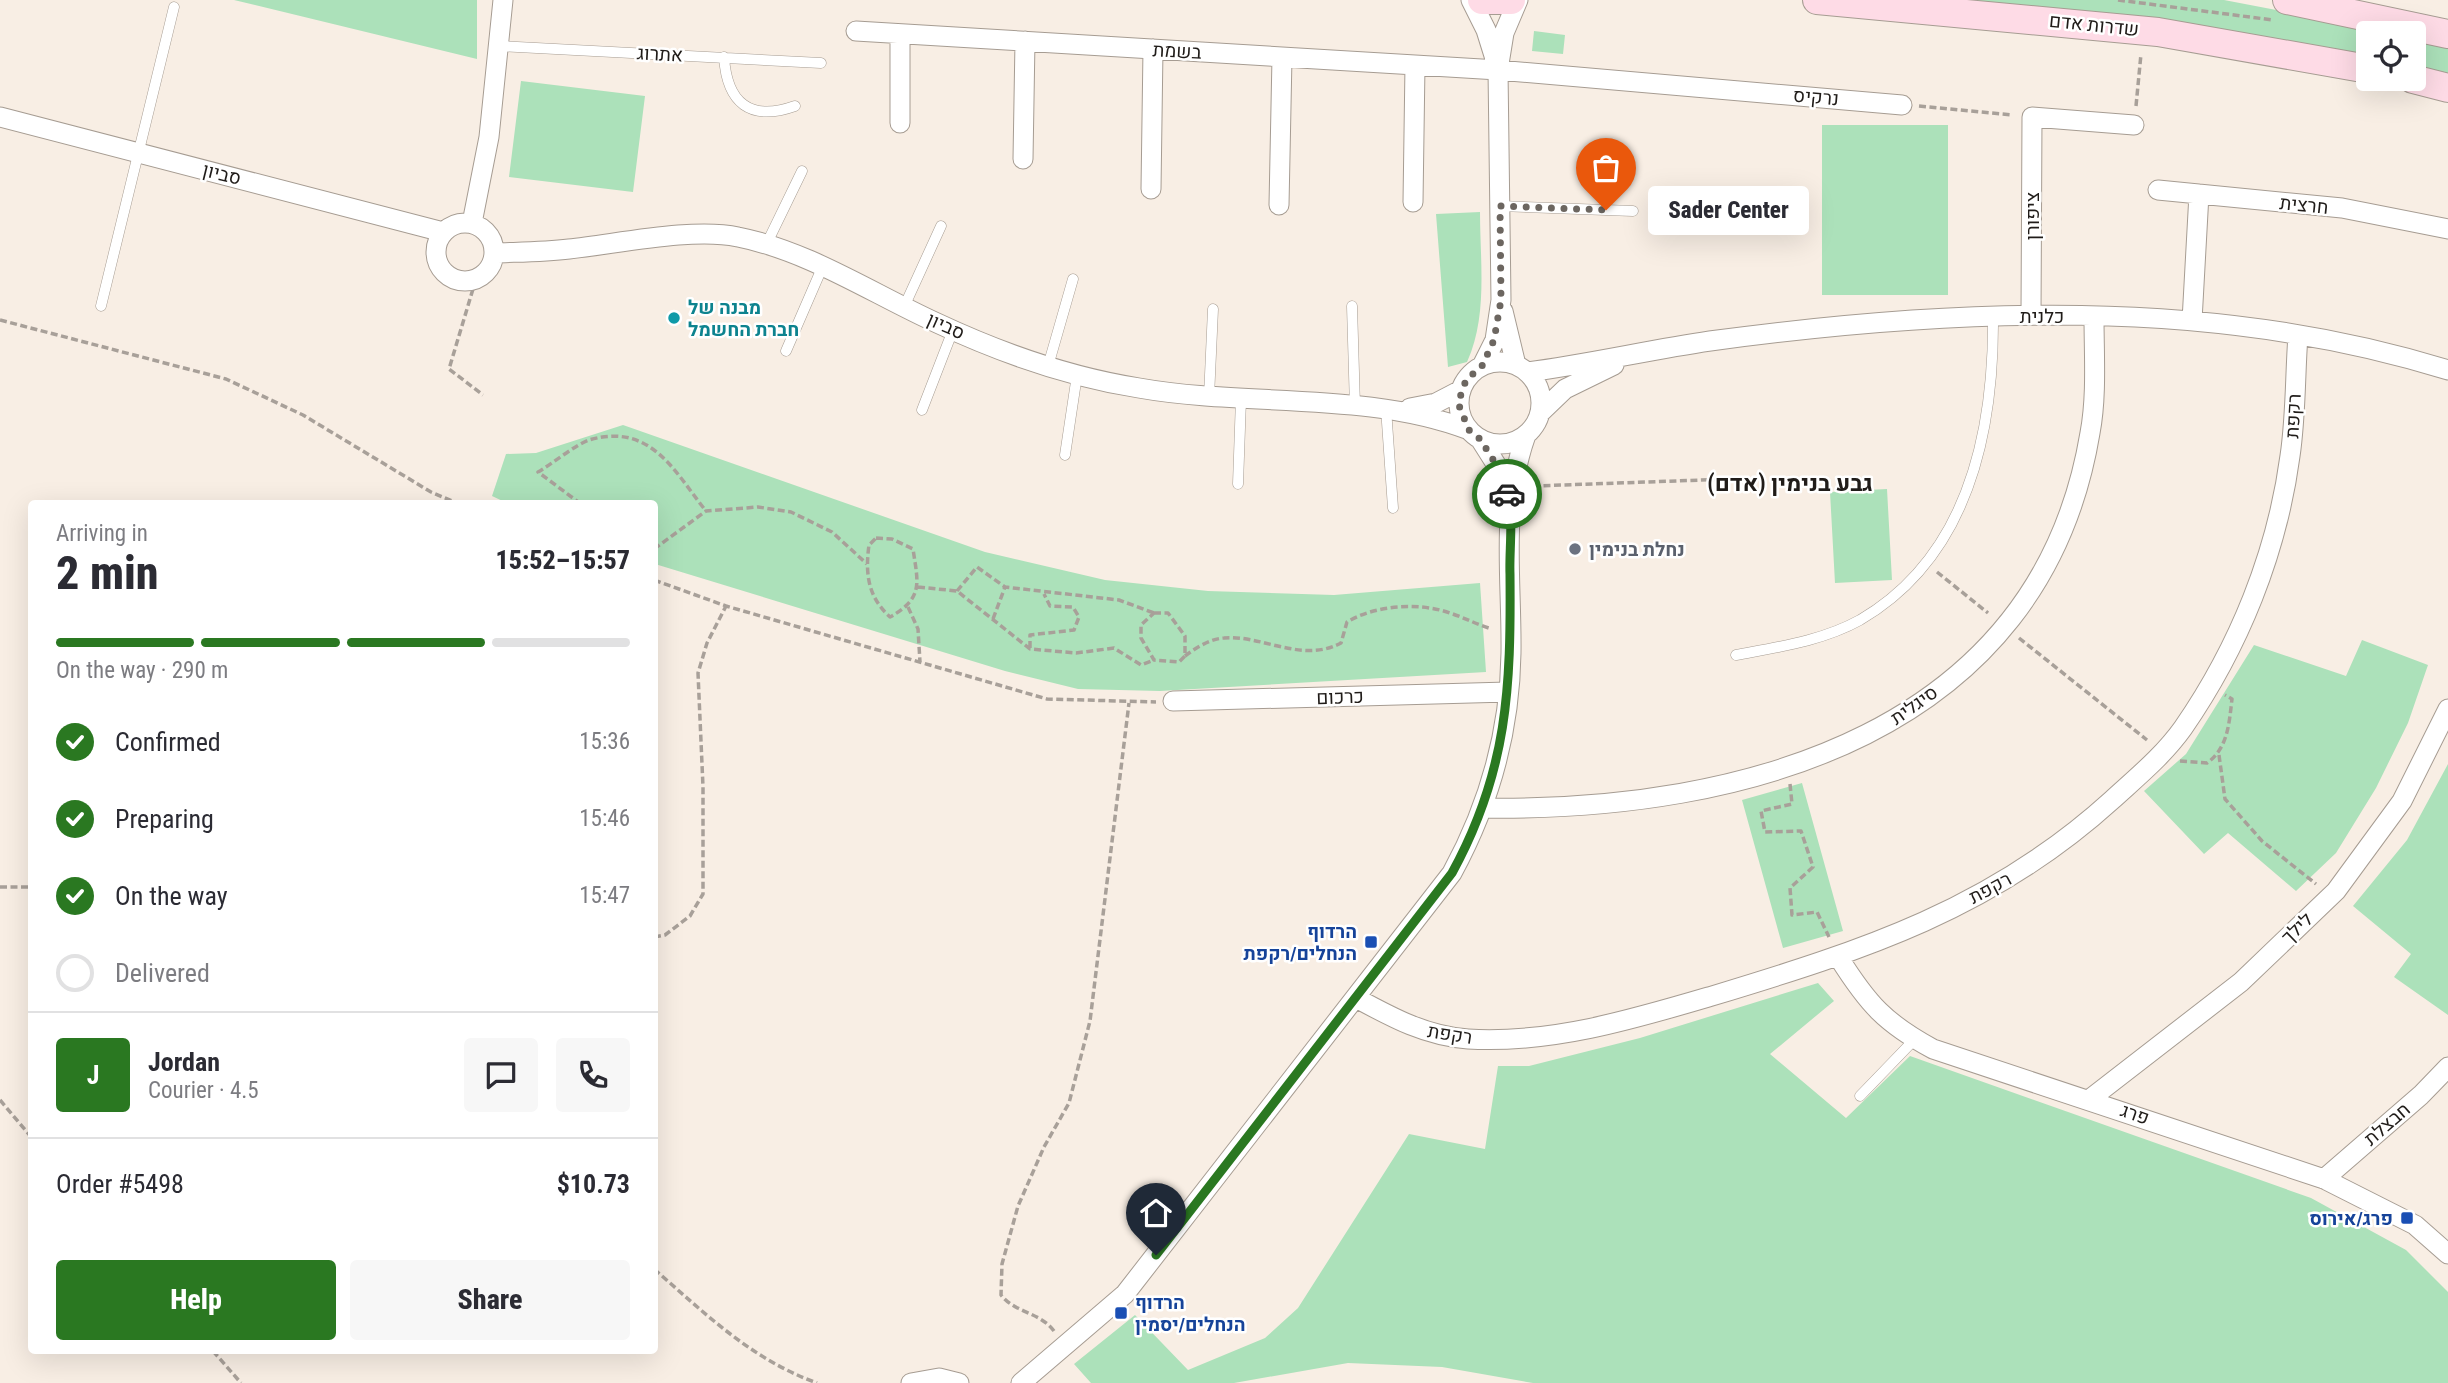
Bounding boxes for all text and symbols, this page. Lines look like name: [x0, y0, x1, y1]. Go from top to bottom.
street label: שדרות אדם: [2048, 9, 2140, 41]
map controls: [2356, 21, 2426, 91]
button: locate: [2356, 21, 2426, 91]
street label: בשמת: [1152, 38, 1202, 64]
street label: אתרוג: [636, 41, 684, 67]
street label: נרקיס: [1792, 84, 1840, 110]
pin: [1576, 138, 1636, 210]
icon: bag: [1587, 149, 1625, 187]
street label: סביון: [200, 158, 244, 190]
callout: Sader Center: [1648, 186, 1809, 234]
street label: חרצית: [2279, 191, 2329, 219]
street label: ציפורן: [2021, 192, 2044, 240]
text: Sader Center: [1668, 197, 1789, 224]
place label: מבנה של חברת החשמל: [688, 296, 799, 341]
street label: כלנית: [2020, 305, 2064, 328]
street label: סביון: [924, 308, 968, 344]
marker: מבנה של חברת החשמל: [666, 310, 682, 326]
street label: רקפת: [2280, 393, 2306, 439]
courier: [1472, 459, 1542, 529]
district label: גבע בנימין (אדם): [1707, 470, 1873, 497]
icon: car: [1488, 475, 1526, 513]
text: Arriving in: [56, 520, 148, 547]
place label: נחלת בנימין: [1589, 538, 1685, 561]
marker: נחלת בנימין: [1567, 541, 1583, 557]
text: 15:52–15:57: [496, 545, 630, 575]
text: 2 min: [56, 546, 159, 600]
text: On the way · 290 m: [56, 657, 228, 684]
street label: סיגלית: [1886, 681, 1942, 729]
street label: כרכום: [1316, 685, 1364, 709]
icon: check: [56, 723, 94, 761]
text: Confirmed: [115, 727, 221, 757]
text: 15:36: [579, 728, 630, 755]
icon: check: [56, 800, 94, 838]
text: Preparing: [115, 804, 214, 834]
text: 15:46: [579, 805, 630, 832]
street label: רקפת: [1965, 867, 2015, 909]
icon: check: [56, 877, 94, 915]
text: On the way: [115, 881, 228, 911]
text: 15:47: [579, 882, 630, 909]
street label: לילך: [2277, 908, 2318, 948]
place label: הרדוף הנחלים/רקפת: [1244, 920, 1357, 965]
marker: הרדוף הנחלים/רקפת: [1363, 934, 1379, 950]
text: Delivered: [115, 958, 210, 988]
street label: רקפת: [1426, 1019, 1474, 1049]
button: chat: [464, 1038, 538, 1112]
button: phone: [556, 1038, 630, 1112]
text: Jordan: [148, 1047, 220, 1077]
text: J: [87, 1060, 99, 1090]
text: Courier · 4.5: [148, 1077, 259, 1104]
street label: פרג: [2118, 1098, 2152, 1130]
street label: חבצלת: [2359, 1098, 2415, 1150]
text: Order #5498: [56, 1169, 184, 1199]
text: $10.73: [557, 1169, 630, 1199]
pin: [1126, 1183, 1186, 1255]
icon: home: [1137, 1194, 1175, 1232]
place label: פרג/אירוס: [2309, 1207, 2393, 1230]
marker: פרג/אירוס: [2399, 1210, 2415, 1226]
button: Help: [56, 1260, 336, 1340]
button: Share: [350, 1260, 630, 1340]
place label: הרדוף הנחלים/יסמין: [1135, 1291, 1246, 1336]
marker: הרדוף הנחלים/יסמין: [1113, 1305, 1129, 1321]

